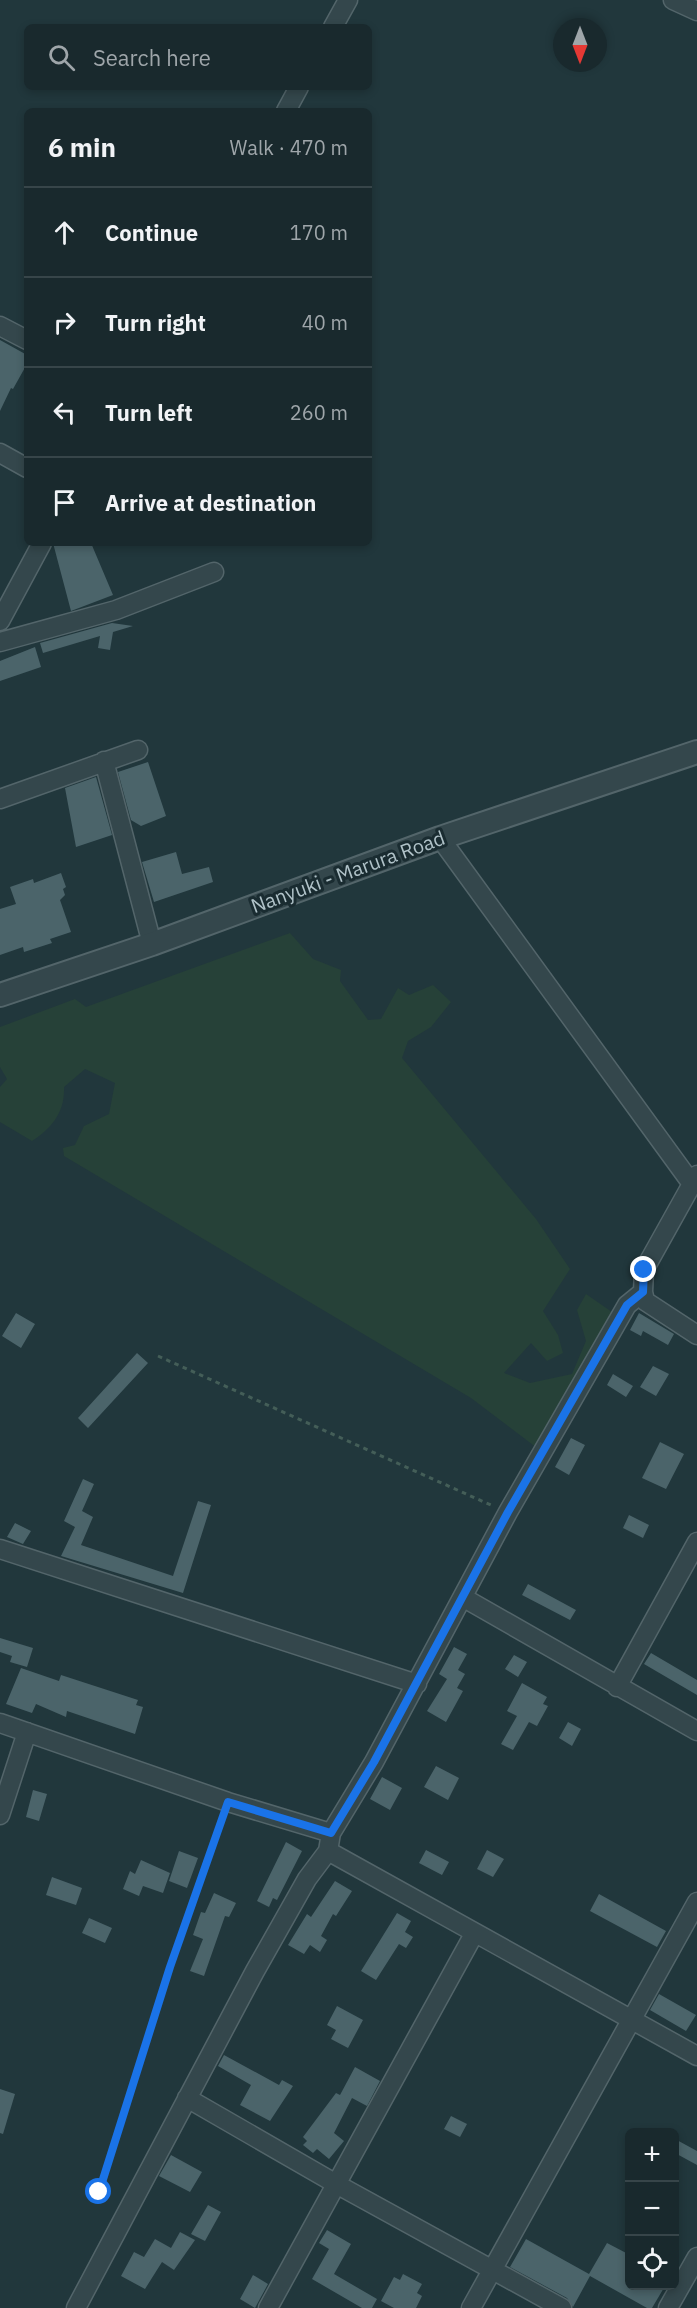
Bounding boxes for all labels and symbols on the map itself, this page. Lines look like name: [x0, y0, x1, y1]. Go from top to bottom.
north arrow: [553, 18, 607, 72]
street label: Nanyuki - Marura Road: [247, 824, 449, 919]
route end: [630, 1256, 656, 1282]
route start: [85, 2178, 111, 2204]

